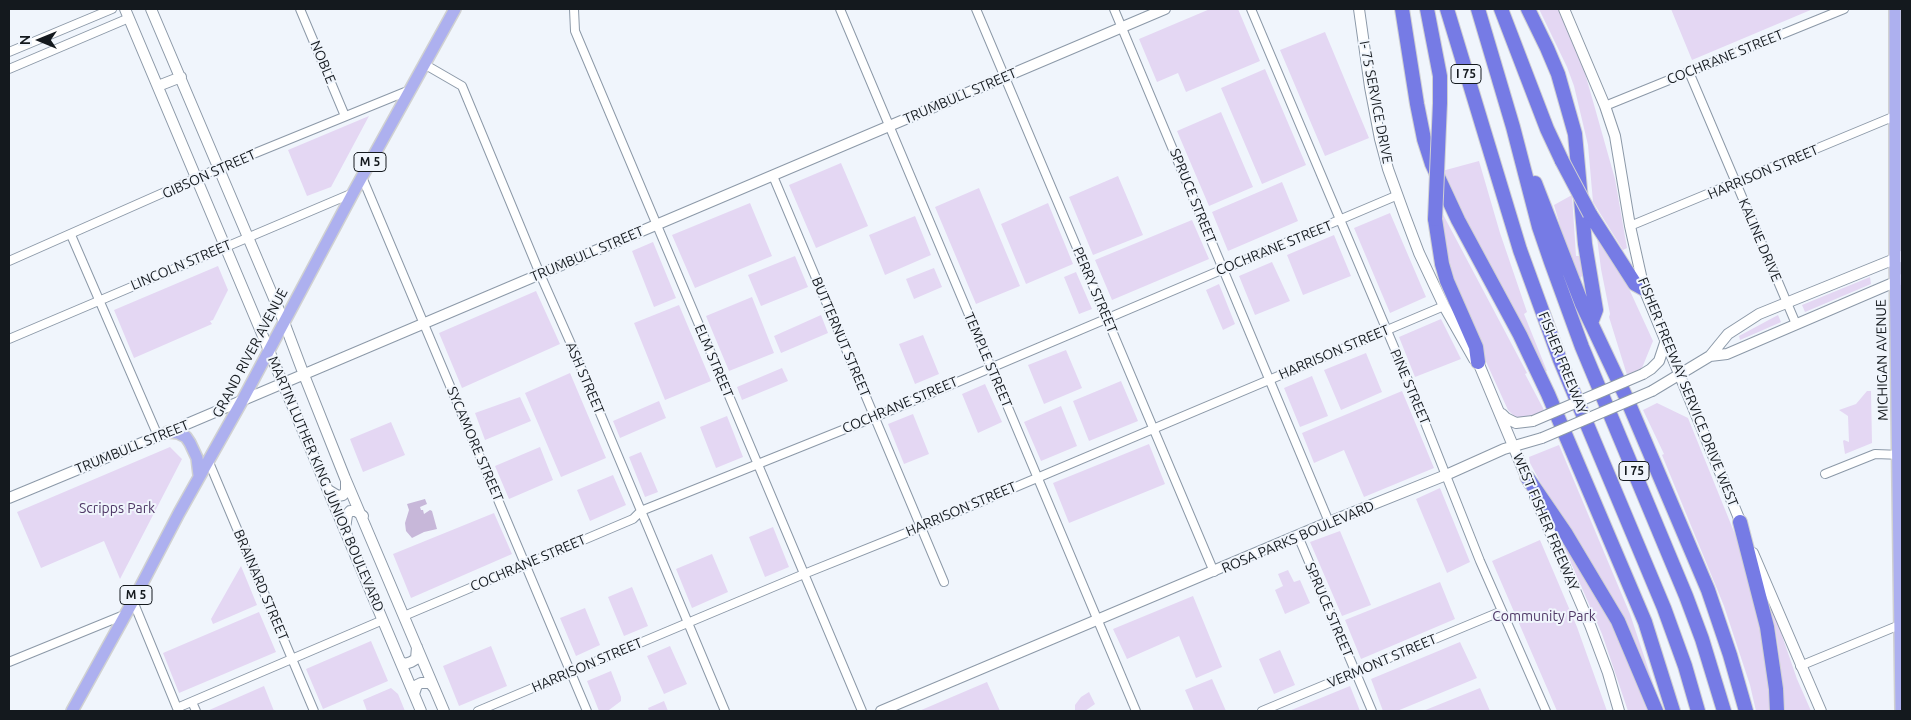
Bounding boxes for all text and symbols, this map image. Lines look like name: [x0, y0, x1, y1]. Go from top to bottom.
north arrow: [15, 15, 65, 65]
street label: COCHRANE STREET: [1664, 26, 1786, 88]
text: N: [17, 35, 33, 45]
street label: NOBLE: [307, 38, 339, 86]
street label: I- 75 SERVICE DRIVE: [1356, 39, 1396, 165]
road number: I 75: [1451, 64, 1481, 84]
street label: TRUMBULL STREET: [901, 65, 1019, 127]
street label: HARRISON STREET: [1705, 141, 1821, 203]
street label: GIBSON STREET: [160, 146, 258, 202]
street label: SPRUCE STREET: [1166, 146, 1220, 246]
road number: M 5: [354, 152, 386, 172]
street label: KALINE DRIVE: [1735, 196, 1785, 284]
street label: COCHRANE STREET: [1213, 217, 1335, 279]
street label: TRUMBULL STREET: [528, 223, 646, 285]
street label: LINCOLN STREET: [128, 236, 234, 294]
street label: PERRY STREET: [1069, 244, 1121, 336]
street label: BUTTERNUT STREET: [808, 274, 874, 400]
street label: FISHER FREEWAY SERVICE DRIVE WEST: [1634, 275, 1742, 509]
street label: GRAND RIVER AVENUE: [209, 285, 291, 421]
street label: MICHIGAN AVENUE: [1873, 299, 1891, 421]
street label: FISHER FREEWAY: [1535, 309, 1591, 417]
street label: TEMPLE STREET: [960, 310, 1016, 410]
street label: HARRISON STREET: [1276, 321, 1392, 383]
street label: ELM STREET: [691, 322, 737, 400]
street label: ASH STREET: [562, 339, 608, 417]
street label: PINE STREET: [1387, 347, 1433, 427]
street label: MARTIN LUTHER KING JUNIOR BOULEVARD: [264, 354, 388, 614]
street label: COCHRANE STREET: [840, 373, 960, 437]
street label: SYCAMORE STREET: [443, 384, 507, 504]
street label: TRUMBULL STREET: [73, 416, 191, 478]
street label: WEST FISHER FREEWAY: [1509, 451, 1583, 593]
road number: I 75: [1619, 462, 1649, 481]
street label: HARRISON STREET: [903, 478, 1019, 540]
street label: ROSA PARKS BOULEVARD: [1219, 497, 1377, 577]
park label: Scripps Park: [79, 500, 155, 516]
street label: BRAINARD STREET: [230, 527, 292, 643]
street label: COCHRANE STREET: [468, 531, 588, 595]
street label: SPRUCE STREET: [1302, 560, 1356, 660]
road number: M 5: [120, 586, 152, 604]
park label: Community Park: [1492, 608, 1596, 624]
street label: VERMONT STREET: [1325, 630, 1439, 692]
street label: HARRISON STREET: [529, 634, 645, 696]

